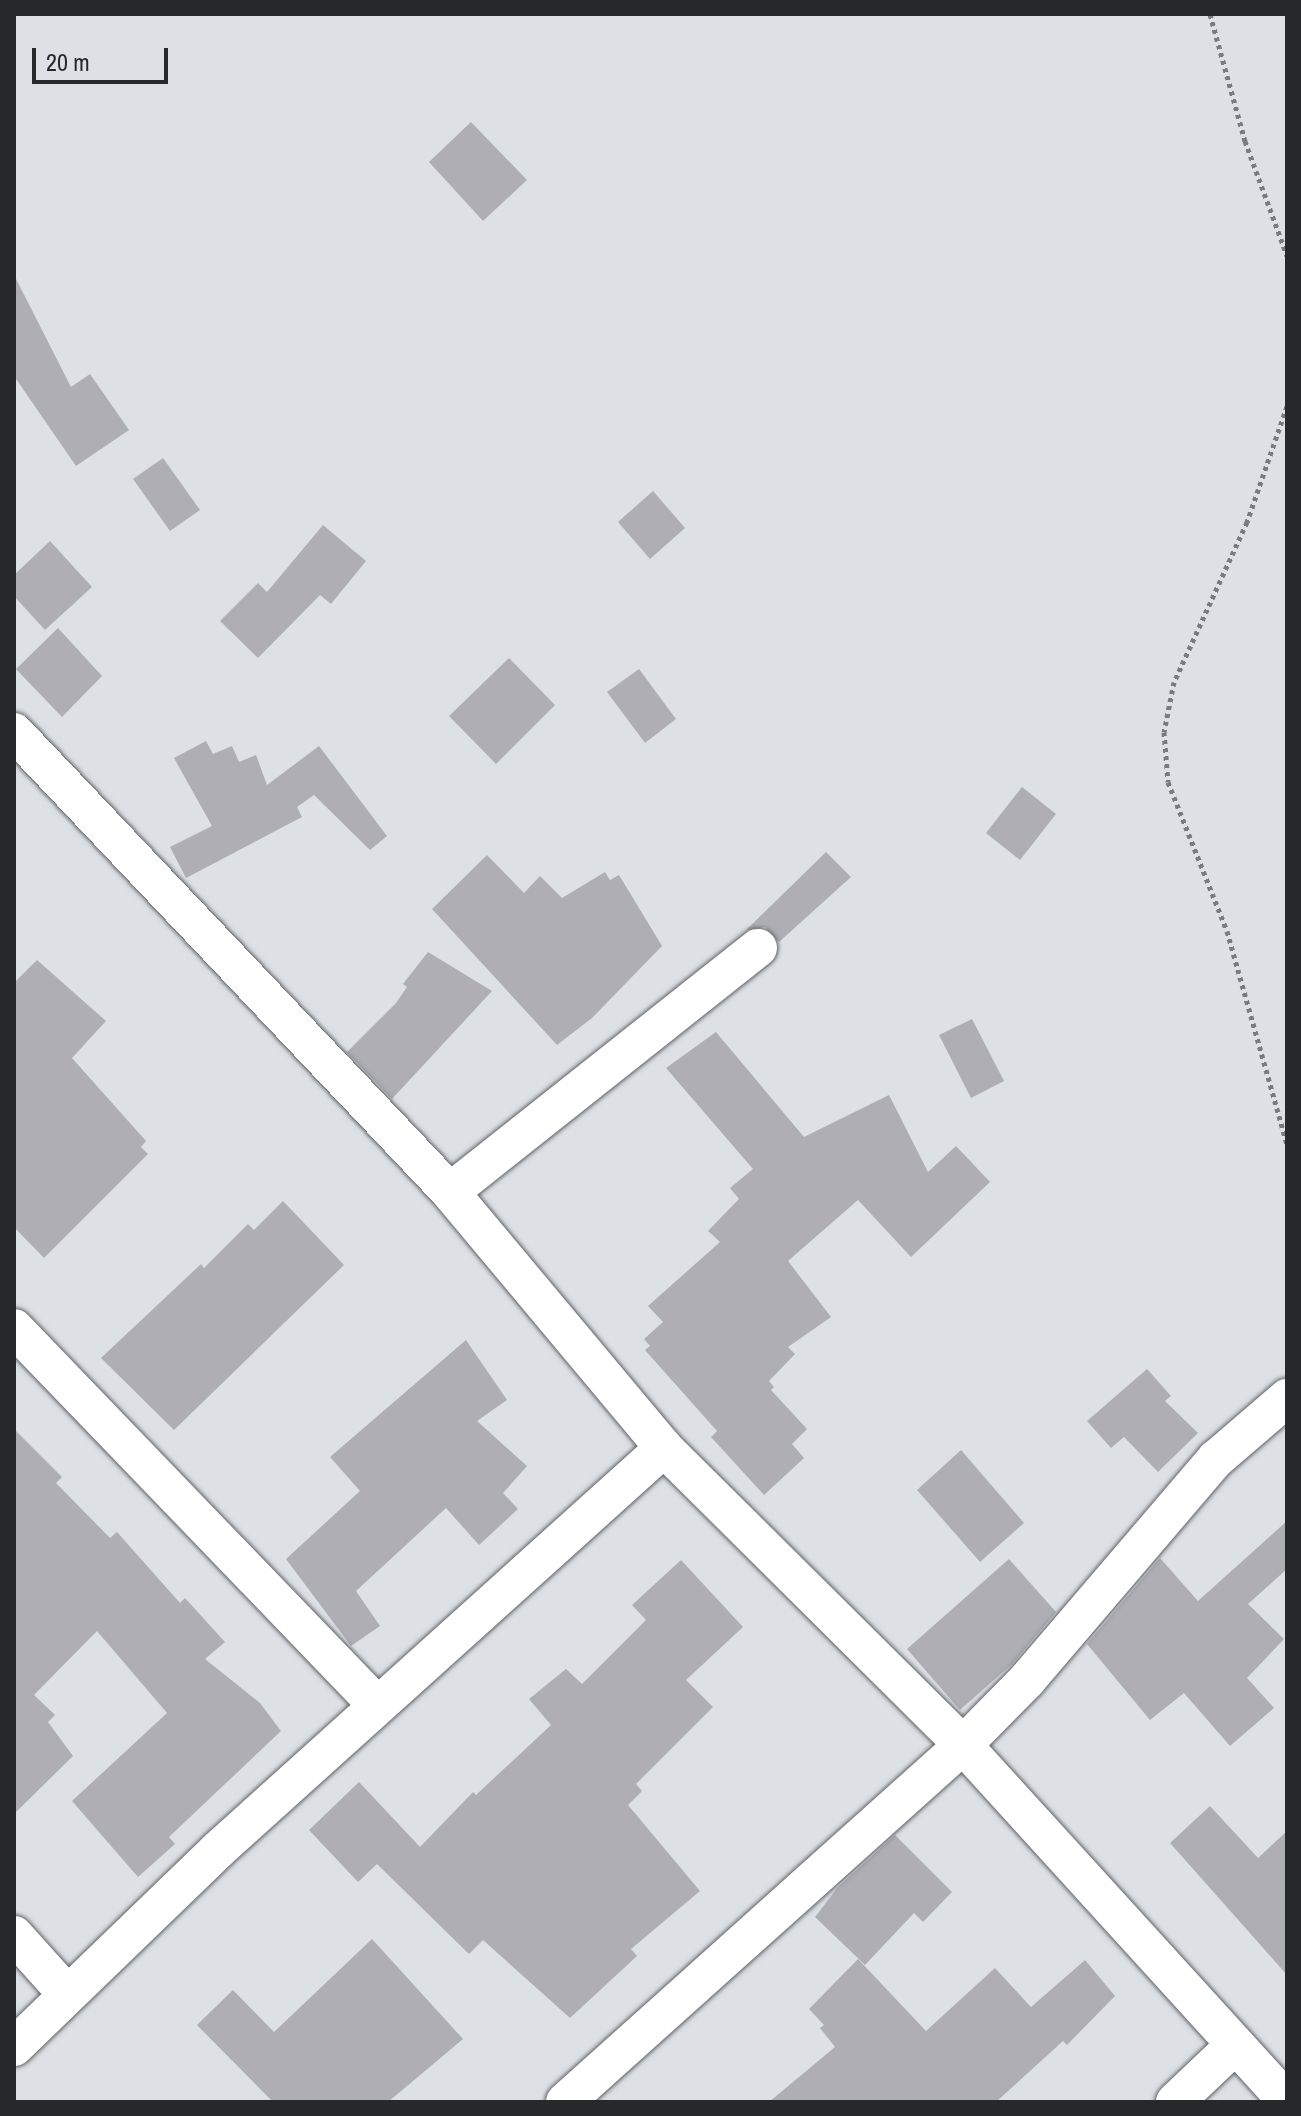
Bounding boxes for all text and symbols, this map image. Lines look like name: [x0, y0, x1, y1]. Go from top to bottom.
scale bar: [36, 32, 172, 82]
text: 20 m: [46, 46, 90, 78]

